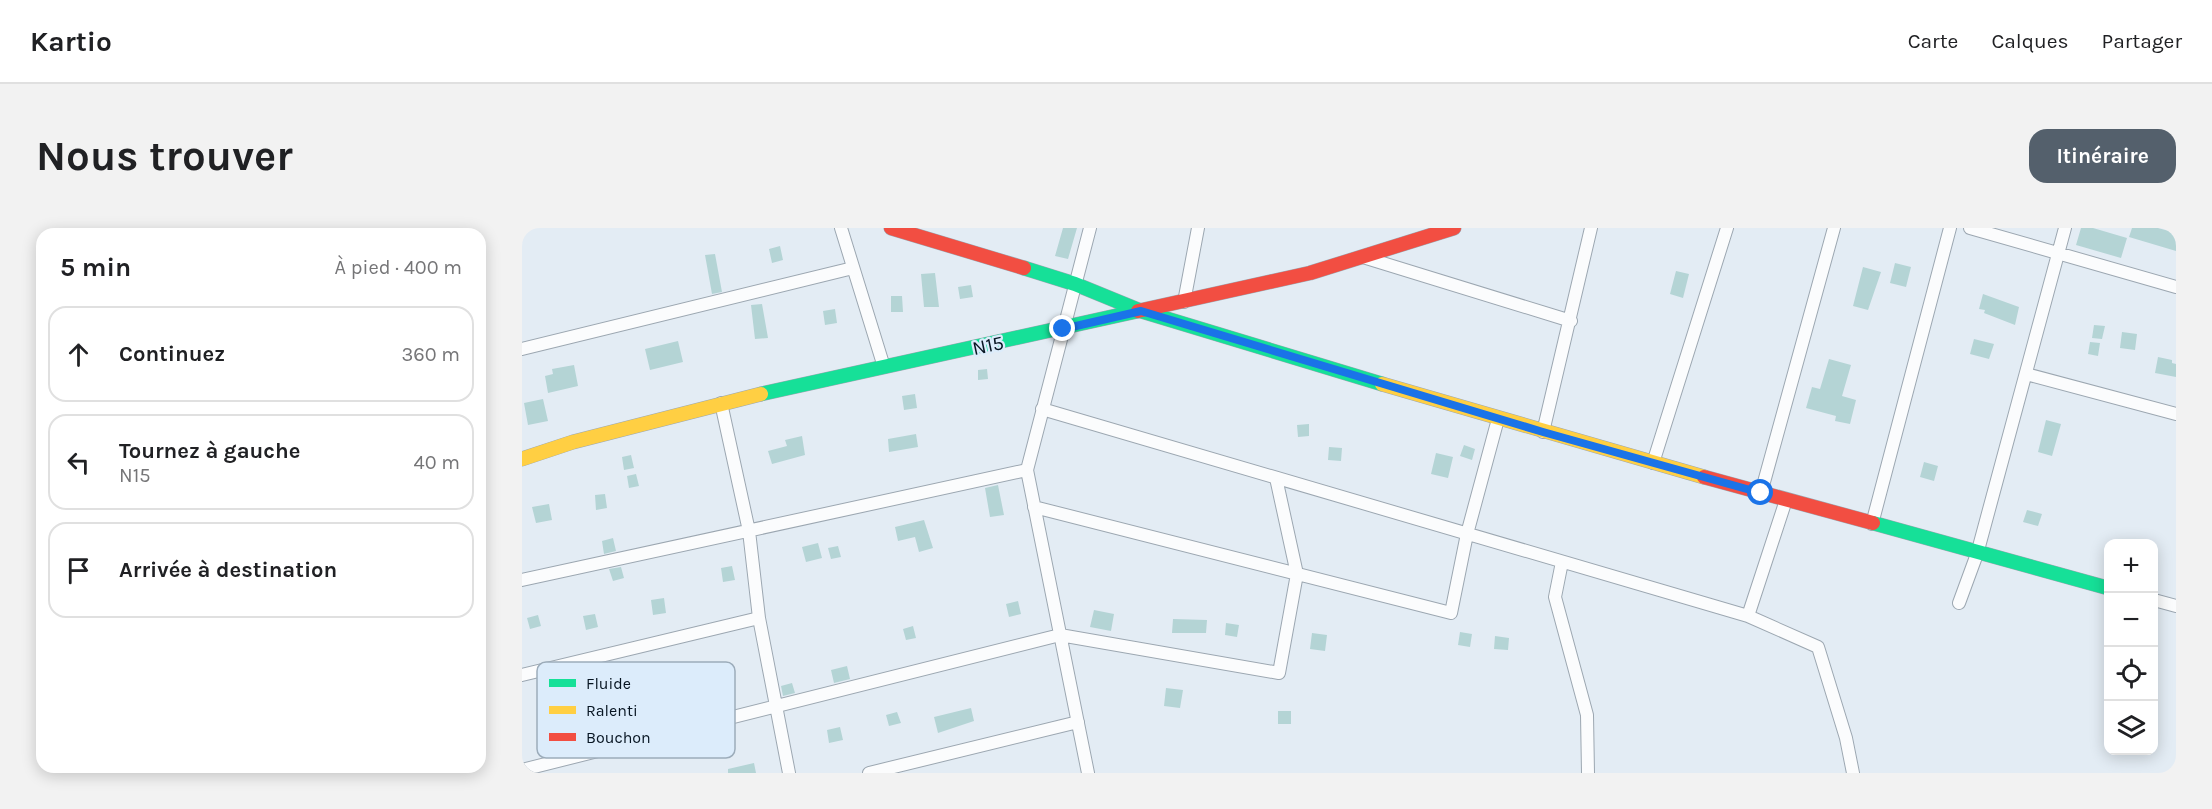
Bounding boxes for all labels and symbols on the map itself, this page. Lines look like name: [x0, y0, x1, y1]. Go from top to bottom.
route end: [1049, 315, 1075, 341]
street label: N15: [970, 331, 1006, 360]
route start: [1747, 479, 1773, 505]
legend: [537, 662, 735, 758]
text: Fluide: [586, 674, 631, 693]
text: Ralenti: [586, 701, 638, 720]
text: Bouchon: [586, 728, 651, 747]

